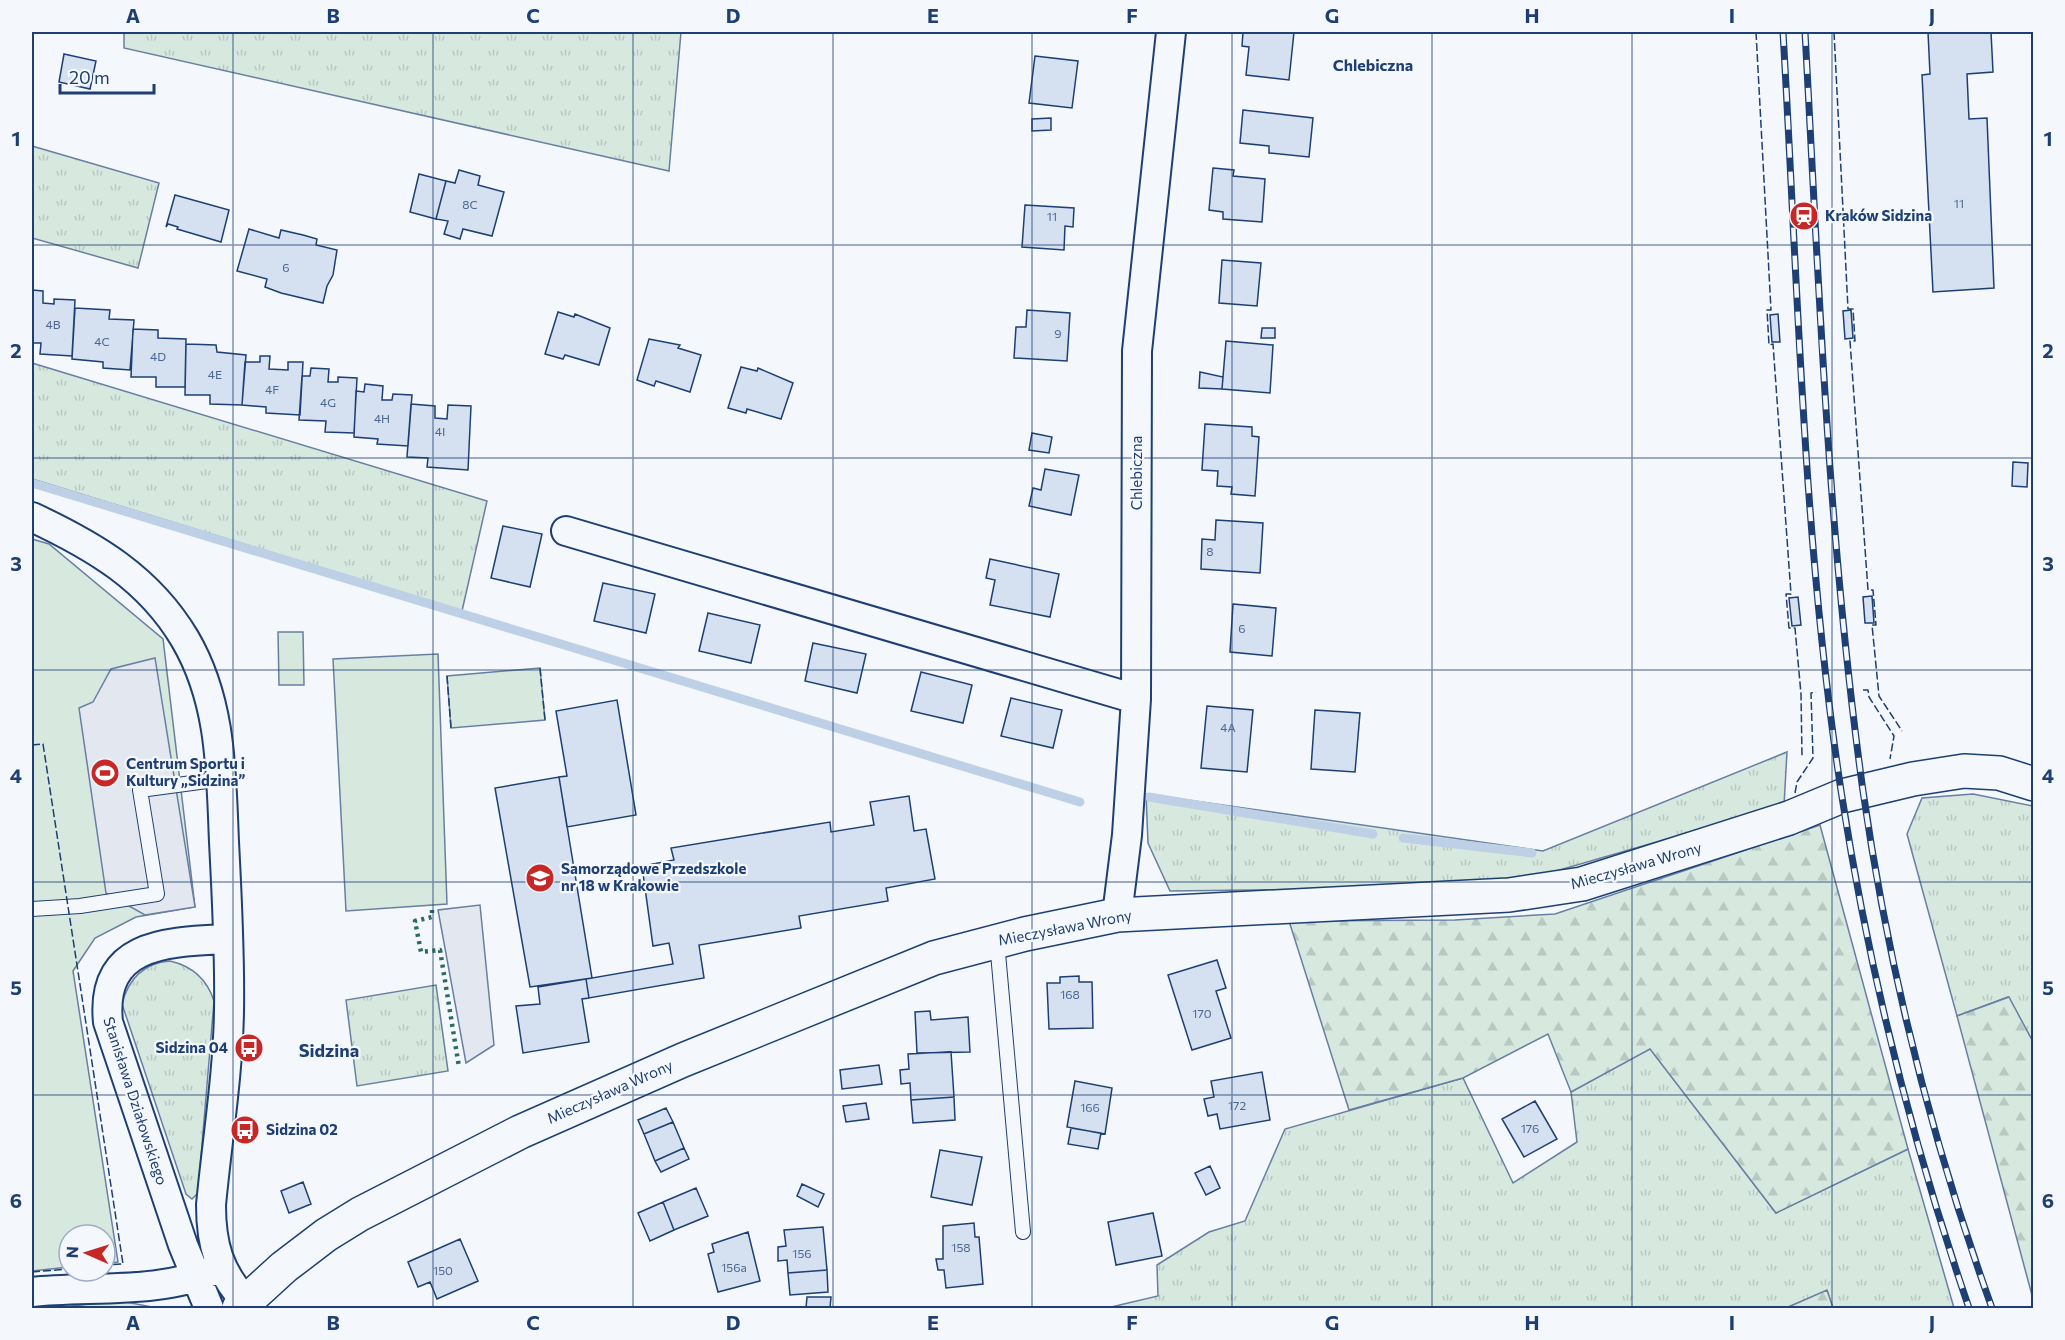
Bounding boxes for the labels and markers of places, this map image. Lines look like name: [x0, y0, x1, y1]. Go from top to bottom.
station icon: Kraków Sidzina: [1788, 200, 1820, 232]
place label: Kraków Sidzina: [1825, 206, 1932, 224]
place label: Centrum Sportu i Kultury „Sidzina”: [126, 754, 245, 789]
sports icon: Centrum Sportu i Kultury „Sidzina”: [89, 757, 121, 789]
place label: Samorządowe Przedszkole nr 18 w Krakowie: [561, 859, 746, 894]
school or university icon: Samorządowe Przedszkole nr 18 w Krakowie: [524, 862, 556, 894]
bus stop icon: Sidzina 04: [233, 1032, 265, 1064]
place label: Sidzina 04: [156, 1038, 228, 1056]
bus stop icon: Sidzina 02: [229, 1114, 261, 1146]
place label: Sidzina 02: [266, 1120, 338, 1138]

